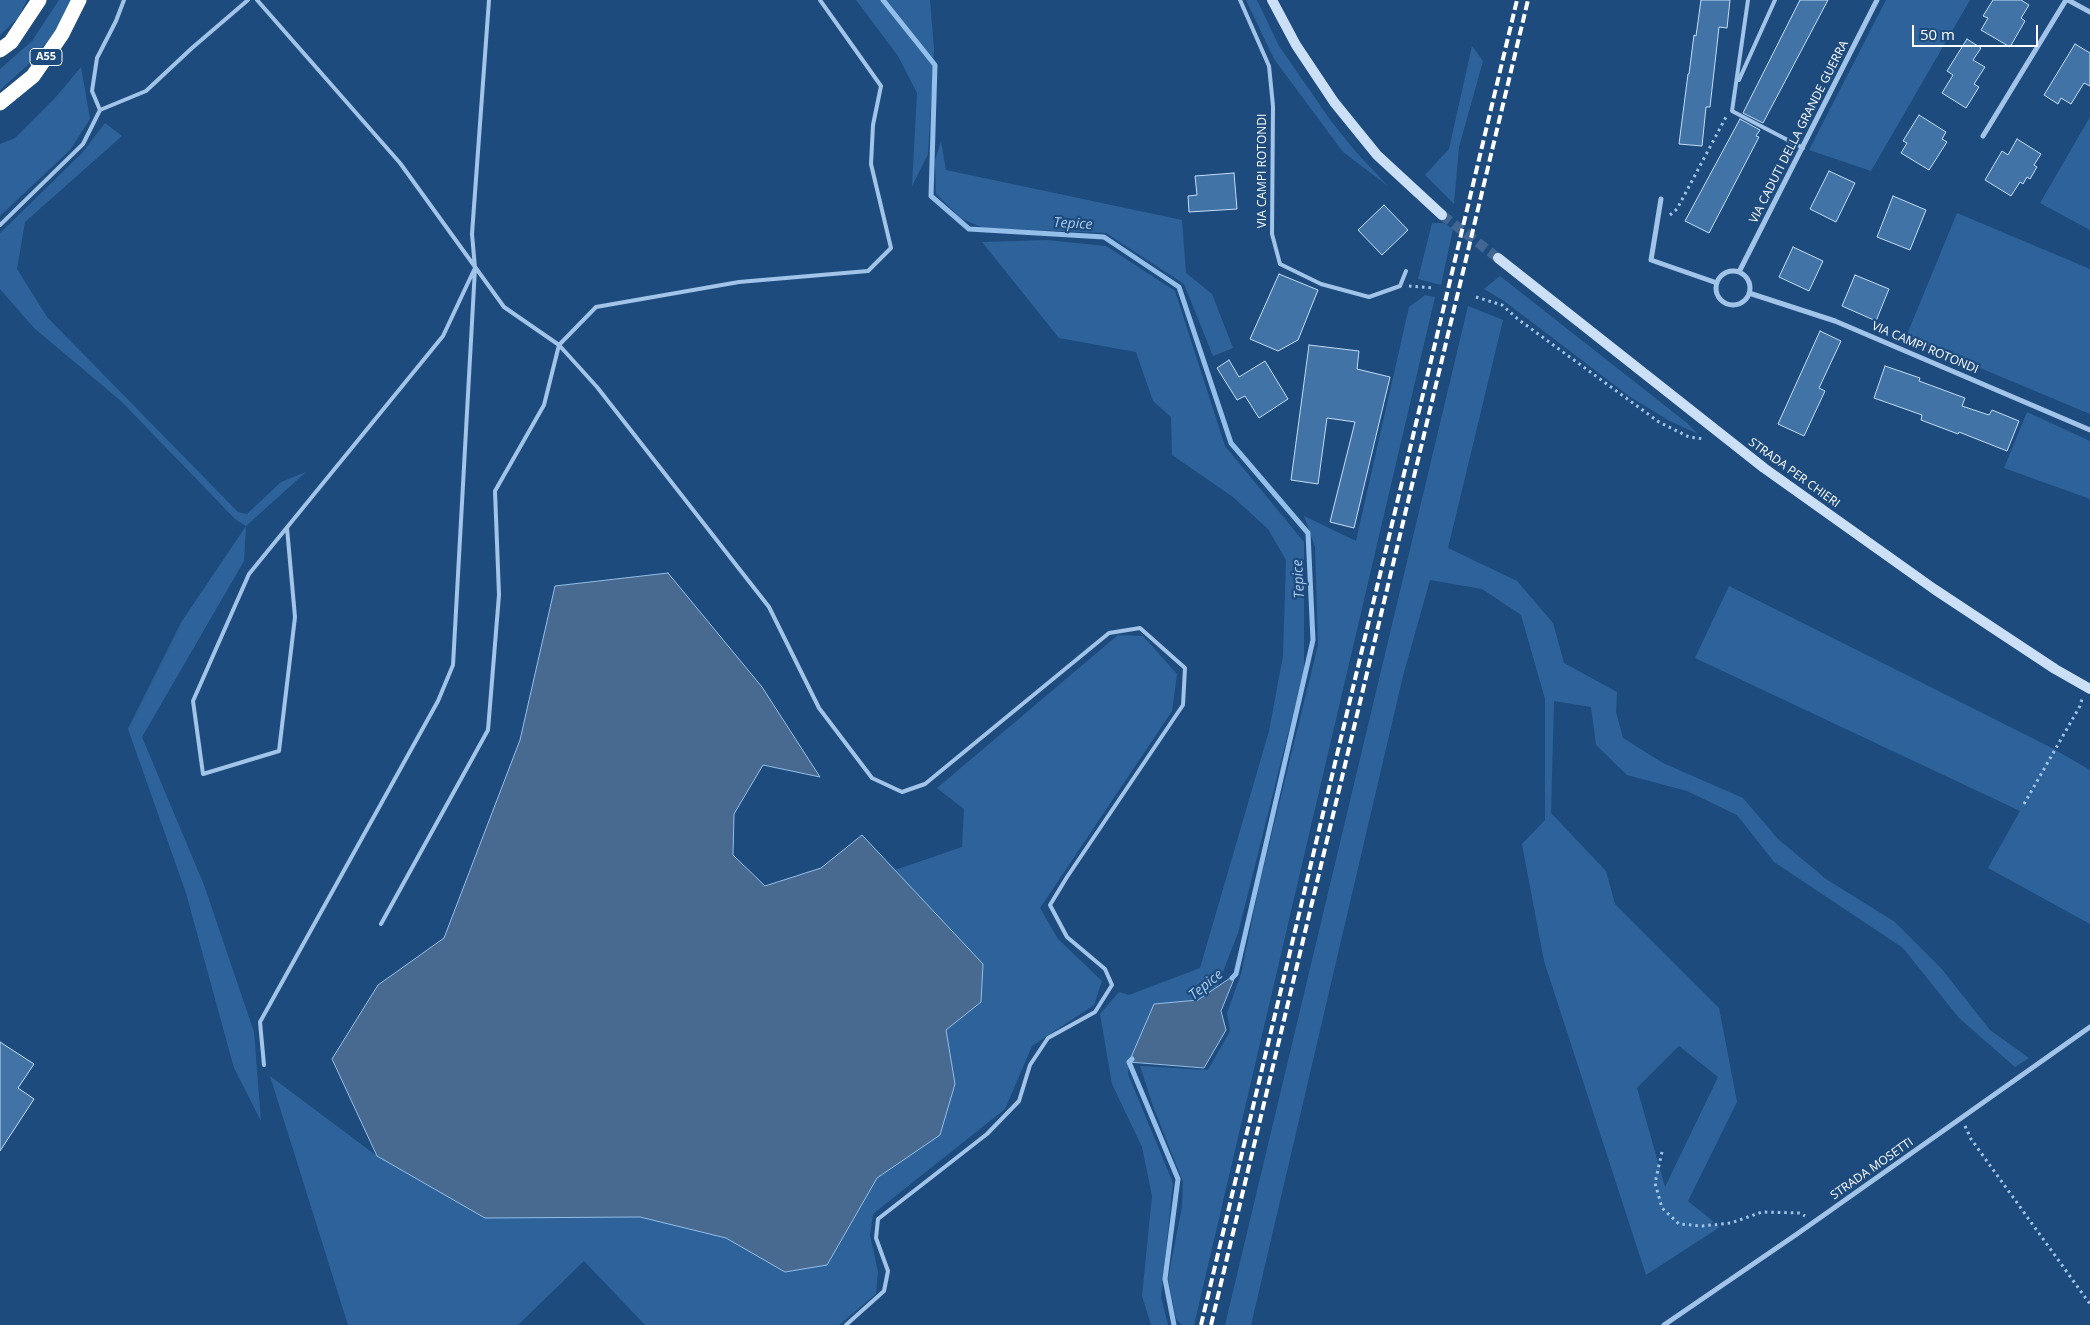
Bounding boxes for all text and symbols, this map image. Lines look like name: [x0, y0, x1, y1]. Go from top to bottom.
scale bar: [1915, 15, 2041, 47]
text: 50 m: [1920, 24, 1955, 44]
street label: VIA CADUTI DELLA GRANDE GUERRA: [1746, 38, 1852, 226]
road number: A55: [30, 48, 62, 66]
street label: VIA CAMPI ROTONDI: [1256, 114, 1270, 228]
water label: Tepice: [1053, 215, 1093, 233]
street label: VIA CAMPI ROTONDI: [1869, 319, 1981, 377]
street label: STRADA PER CHIERI: [1746, 435, 1842, 511]
water label: Tepice: [1290, 559, 1308, 599]
water label: Tepice: [1186, 966, 1226, 1004]
street label: STRADA MOSETTI: [1828, 1135, 1916, 1203]

